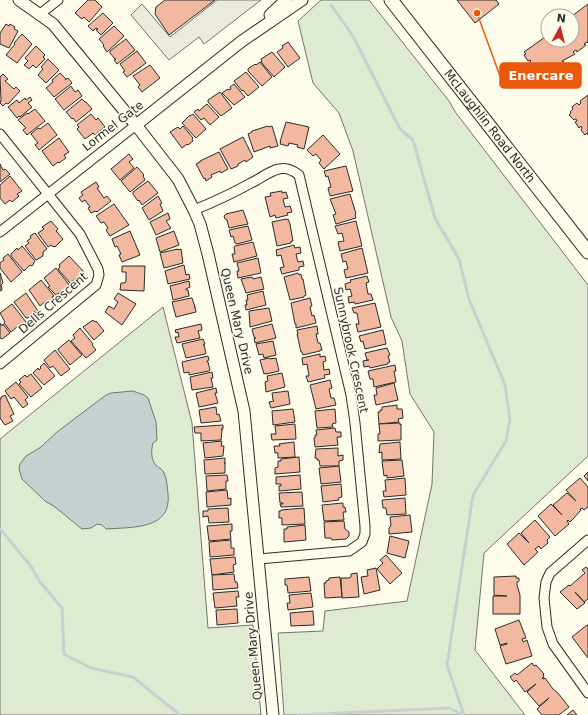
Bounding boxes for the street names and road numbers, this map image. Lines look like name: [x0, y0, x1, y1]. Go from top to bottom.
street label: McLaughlin Road North: [441, 67, 538, 185]
street label: Lormel Gate: [80, 98, 146, 154]
street label: Queen Mary Drive: [218, 266, 256, 376]
street label: Dells Crescent: [16, 269, 90, 337]
street label: Sunnybrook Crescent: [331, 286, 371, 414]
street label: Queen Mary Drive: [241, 591, 265, 701]

